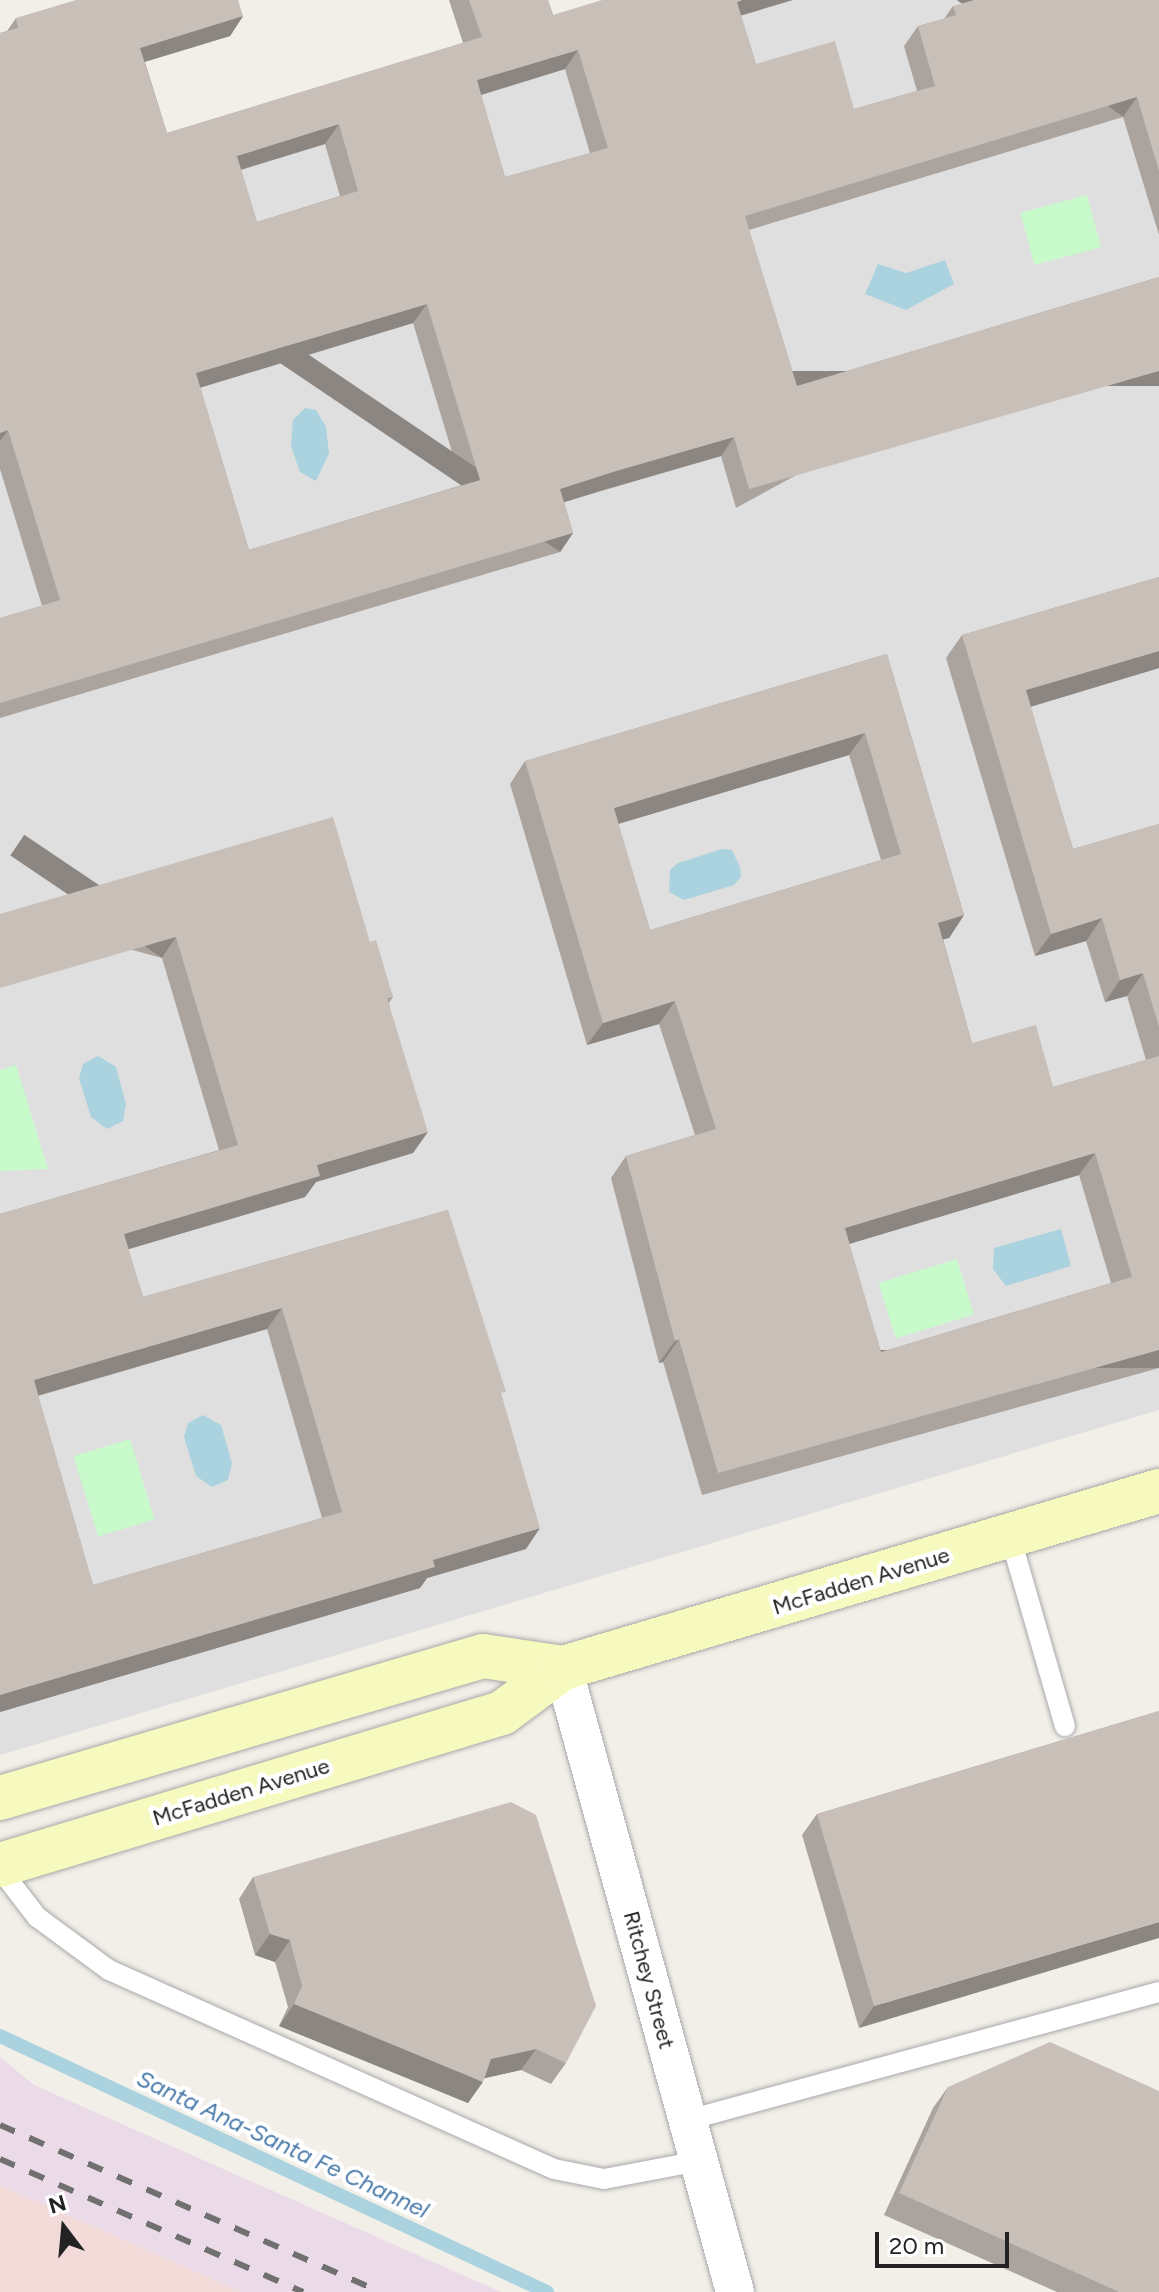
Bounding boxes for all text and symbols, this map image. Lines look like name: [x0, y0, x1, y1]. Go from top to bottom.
street label: McFadden Avenue: [769, 1542, 953, 1620]
street label: McFadden Avenue: [149, 1753, 333, 1831]
street label: Ritchey Street: [618, 1908, 680, 2052]
water label: Santa Ana-Santa Fe Channel: [132, 2064, 434, 2224]
north arrow: [24, 2188, 104, 2268]
text: N: [45, 2189, 69, 2220]
scale bar: [879, 2216, 1013, 2266]
text: 20 m: [889, 2231, 944, 2260]

